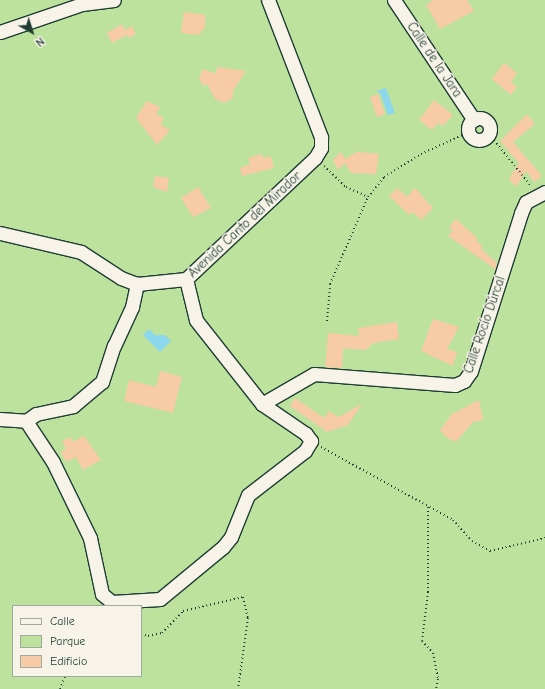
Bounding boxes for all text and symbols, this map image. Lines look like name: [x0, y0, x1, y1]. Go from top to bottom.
north arrow: [12, 12, 52, 52]
street label: Calle de la Jara: [403, 20, 465, 100]
text: N: [33, 34, 47, 49]
street label: Avenida Canto del Mirador: [185, 169, 305, 281]
street label: Calle Rocío Dúrcal: [461, 274, 509, 376]
legend: [12, 605, 142, 677]
text: Calle: [50, 614, 75, 628]
text: Parque: [50, 634, 85, 648]
text: Edificio: [50, 654, 87, 668]

